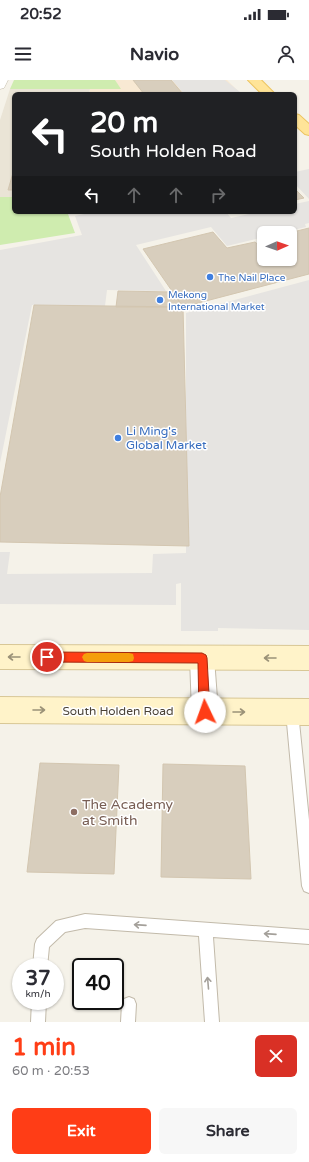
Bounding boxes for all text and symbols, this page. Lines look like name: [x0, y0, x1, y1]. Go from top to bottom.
text: 20:52: [20, 5, 62, 23]
icon: menu: [12, 43, 34, 65]
text: Navio: [130, 43, 179, 65]
icon: person: [275, 43, 297, 65]
text: 20 m: [90, 106, 158, 140]
icon: left: [24, 108, 76, 160]
text: South Holden Road: [90, 140, 257, 162]
icon: left: [81, 184, 103, 206]
icon: ahead: [123, 184, 145, 206]
icon: ahead: [165, 184, 187, 206]
icon: right: [207, 184, 229, 206]
north arrow: [257, 226, 297, 266]
map controls: [257, 226, 297, 266]
marker: The Nail Place: [205, 272, 215, 282]
place label: The Nail Place: [218, 272, 286, 284]
place label: Mekong International Market: [168, 289, 265, 313]
marker: Mekong International Market: [155, 295, 165, 305]
place label: Li Ming's Global Market: [126, 424, 207, 452]
marker: Li Ming's Global Market: [113, 433, 123, 443]
pin: [30, 640, 64, 674]
icon: arrive: [36, 646, 58, 668]
one-way arrow: [8, 653, 21, 661]
one-way arrow: [264, 654, 277, 662]
position arrow: [184, 691, 226, 733]
street label: South Holden Road: [62, 704, 174, 718]
one-way arrow: [32, 706, 45, 714]
one-way arrow: [232, 708, 245, 716]
place label: The Academy at Smith: [82, 796, 174, 829]
marker: The Academy at Smith: [69, 807, 79, 817]
one-way arrow: [134, 921, 147, 928]
one-way arrow: [264, 930, 277, 938]
speed limit sign: 40: [72, 958, 124, 1010]
text: 37: [25, 967, 51, 991]
one-way arrow: [205, 977, 212, 990]
text: km/h: [25, 988, 51, 1000]
text: 1 min: [12, 1033, 76, 1062]
button: close: [255, 1035, 297, 1077]
text: 60 m · 20:53: [12, 1063, 90, 1079]
button: Exit: [12, 1108, 151, 1154]
button: Share: [159, 1108, 297, 1154]

